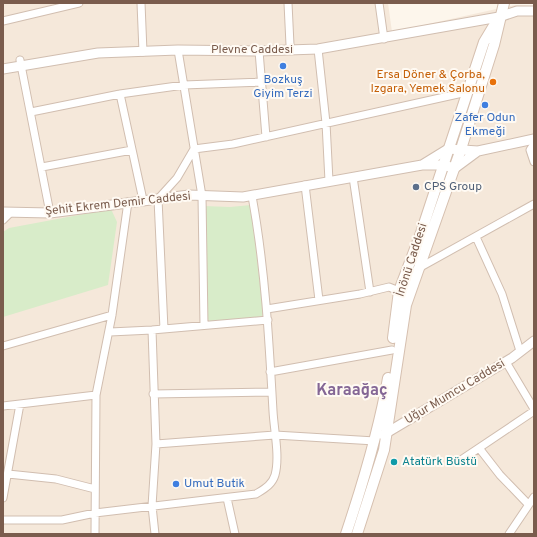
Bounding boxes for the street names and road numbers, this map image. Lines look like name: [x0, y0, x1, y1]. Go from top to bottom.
street label: Plevne Caddesi: [211, 42, 293, 58]
street label: Şehit Ekrem Demir Caddesi: [44, 188, 192, 220]
street label: İnönü Caddesi: [393, 221, 431, 299]
street label: Uğur Mumcu Caddesi: [402, 356, 508, 428]

